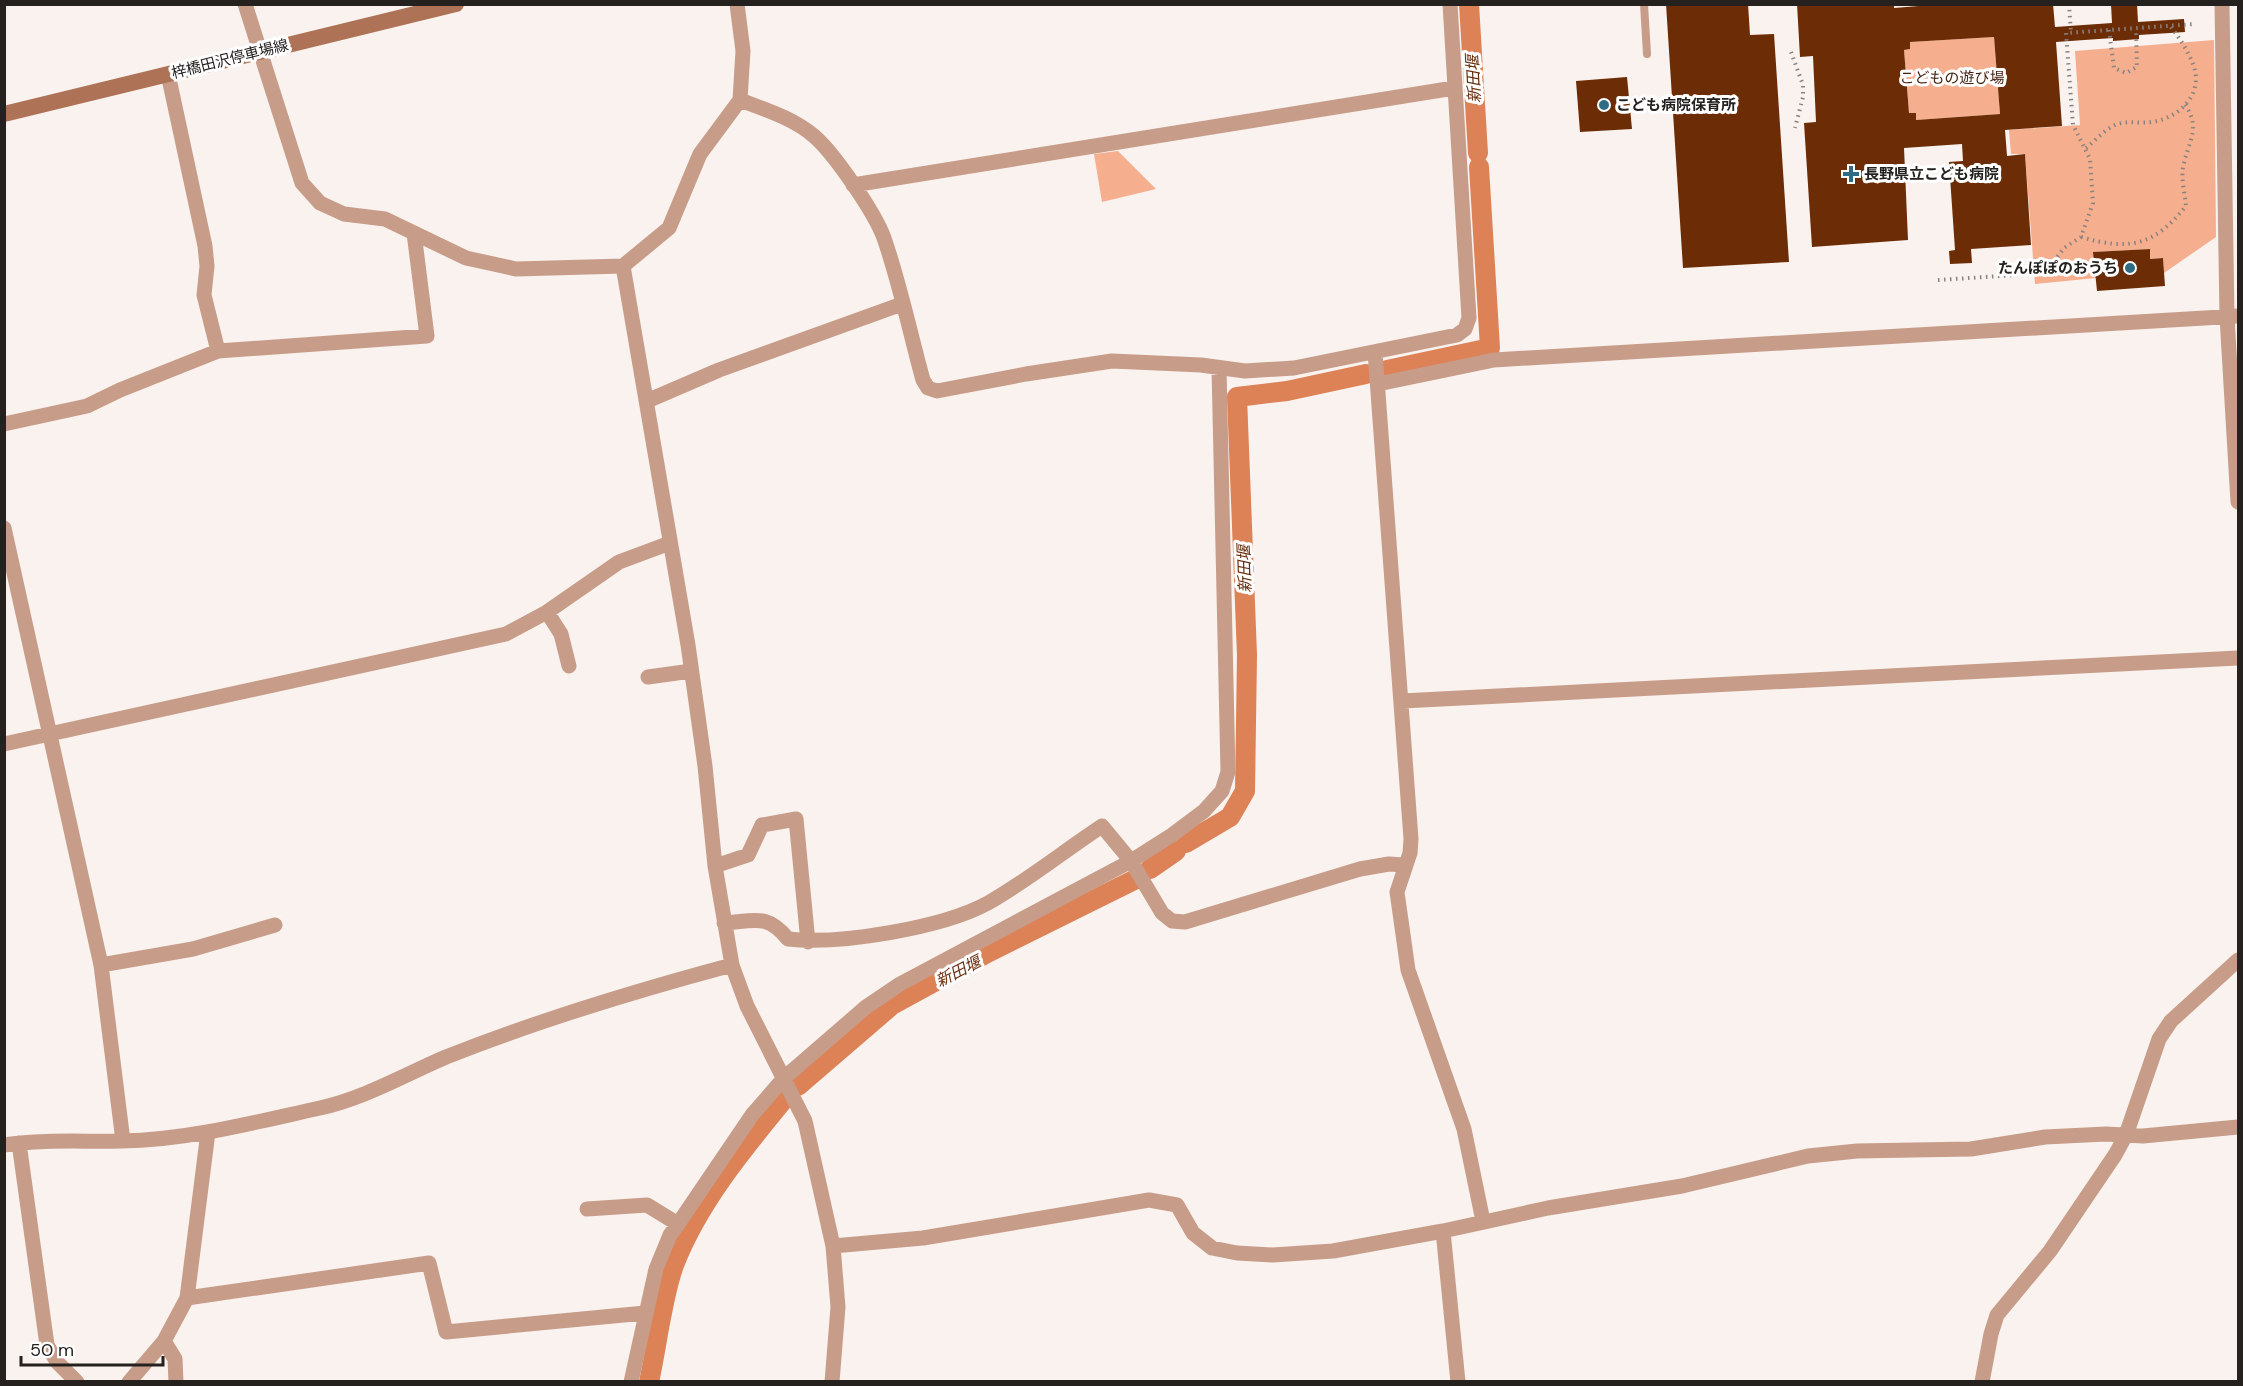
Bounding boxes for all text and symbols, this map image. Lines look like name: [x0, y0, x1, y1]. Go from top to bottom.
street label: 梓橋田沢停車場線: [169, 35, 291, 83]
water label: 新田堰: [1462, 51, 1485, 103]
park label: こどもの遊び場: [1899, 68, 2005, 88]
place label: こども病院保育所: [1616, 95, 1736, 115]
marker: こども病院保育所: [1597, 98, 1611, 112]
place label: 長野県立こども病院: [1864, 164, 1999, 184]
marker: 長野県立こども病院: [1842, 165, 1860, 183]
place label: たんぽぽのおうち: [1998, 258, 2118, 278]
marker: たんぽぽのおうち: [2123, 261, 2137, 275]
water label: 新田堰: [1233, 542, 1256, 593]
water label: 新田堰: [932, 950, 987, 992]
scale bar: [21, 1329, 164, 1367]
text: 50 m: [30, 1338, 74, 1362]

